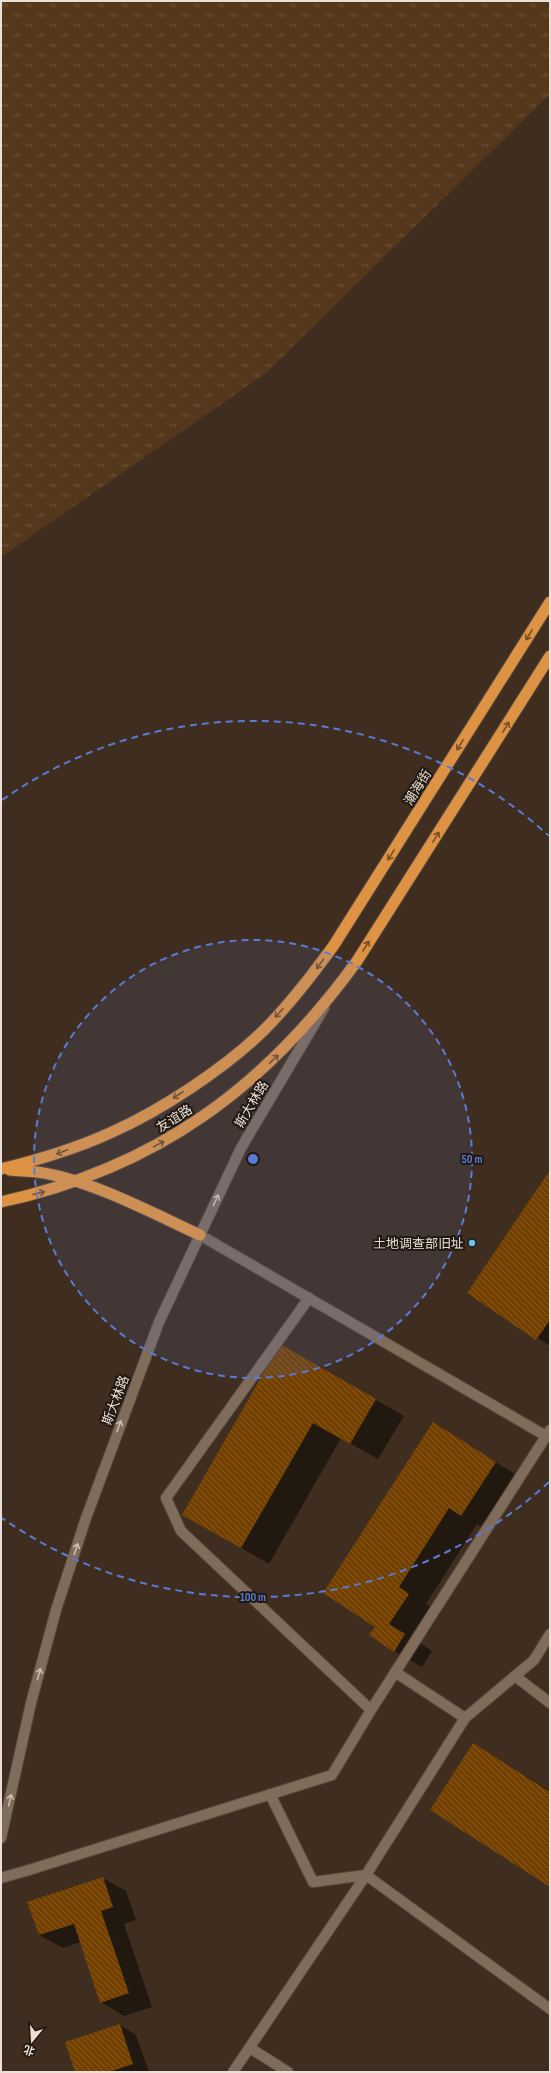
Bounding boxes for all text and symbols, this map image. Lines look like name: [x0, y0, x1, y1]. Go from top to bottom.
one-way arrow: [525, 629, 533, 641]
one-way arrow: [502, 721, 510, 733]
one-way arrow: [456, 739, 464, 750]
street label: 潮海街: [401, 767, 435, 808]
one-way arrow: [432, 831, 440, 842]
one-way arrow: [387, 849, 395, 860]
one-way arrow: [363, 940, 371, 952]
one-way arrow: [316, 958, 325, 969]
one-way arrow: [275, 1008, 284, 1018]
one-way arrow: [269, 1054, 279, 1063]
street label: 斯大林路: [232, 1078, 272, 1131]
one-way arrow: [172, 1091, 184, 1099]
street label: 友谊路: [154, 1102, 195, 1136]
one-way arrow: [153, 1140, 165, 1147]
one-way arrow: [56, 1148, 68, 1156]
centre of rings: [246, 1152, 260, 1166]
text: 50 m: [462, 1152, 482, 1167]
one-way arrow: [32, 1188, 45, 1196]
one-way arrow: [213, 1194, 220, 1206]
place label: 土地调查部旧址: [373, 1236, 464, 1252]
marker: 土地调查部旧址: [467, 1238, 477, 1248]
street label: 斯大林路: [99, 1373, 133, 1428]
one-way arrow: [115, 1421, 123, 1433]
one-way arrow: [72, 1543, 80, 1555]
text: 100 m: [240, 1590, 266, 1605]
one-way arrow: [36, 1667, 43, 1680]
one-way arrow: [6, 1794, 14, 1807]
north arrow: [12, 2021, 52, 2061]
text: 北: [22, 2042, 36, 2058]

